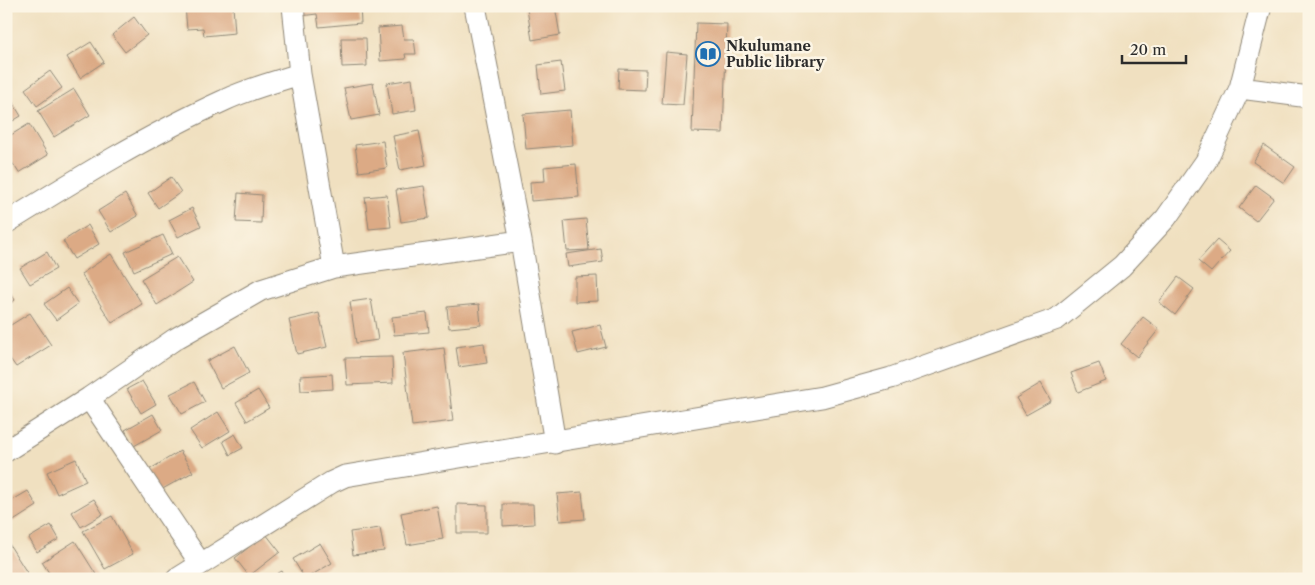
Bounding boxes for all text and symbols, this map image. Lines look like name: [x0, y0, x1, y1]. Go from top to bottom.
scale bar: [1122, 32, 1186, 64]
place label: Nkulumane Public library: [726, 37, 825, 71]
text: 20 m: [1130, 40, 1166, 59]
library icon: Nkulumane Public library: [695, 41, 721, 67]

